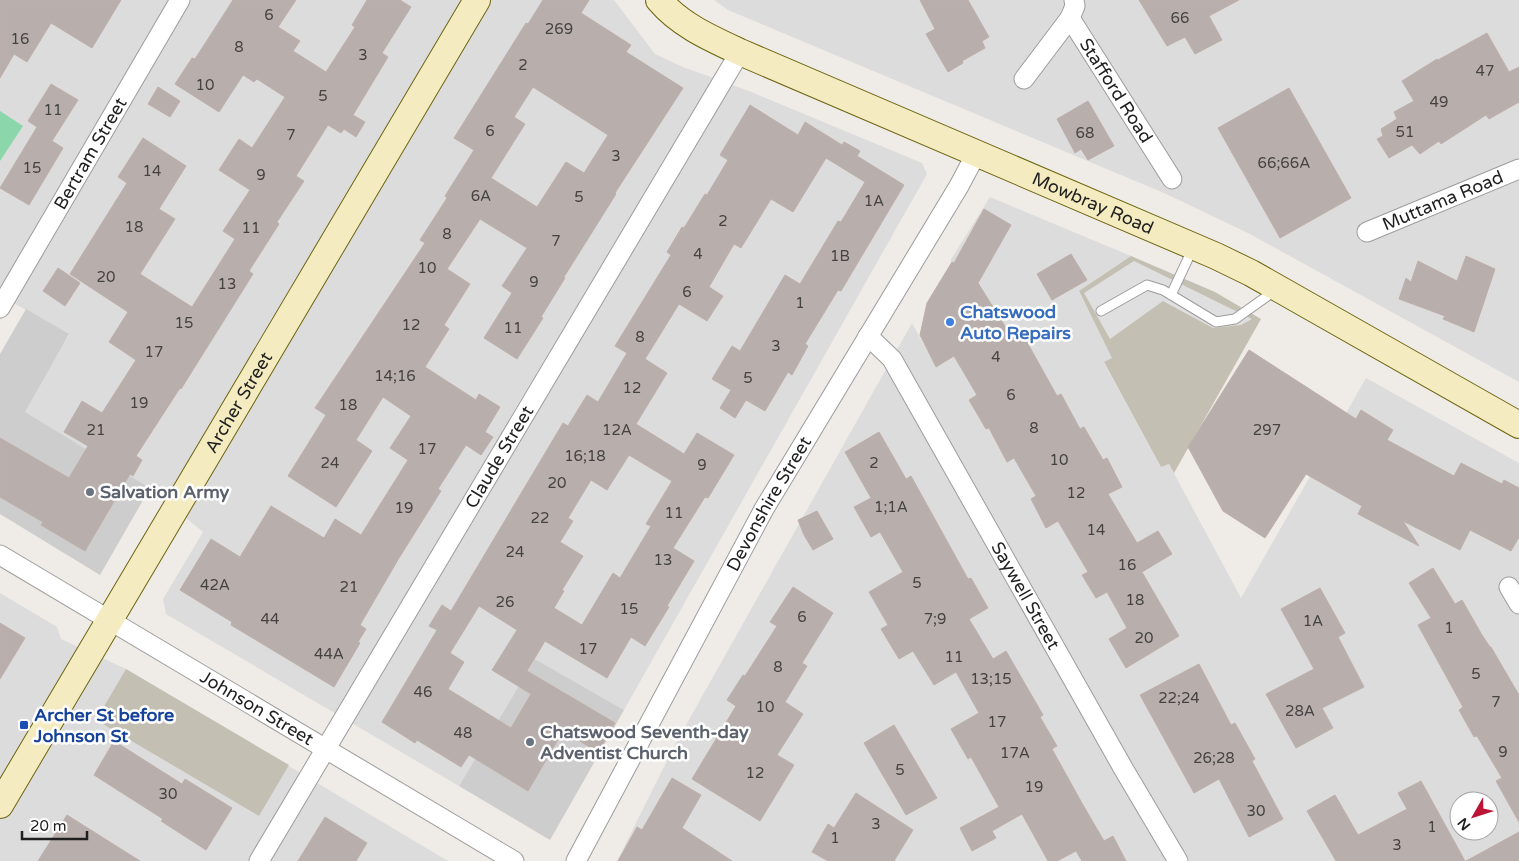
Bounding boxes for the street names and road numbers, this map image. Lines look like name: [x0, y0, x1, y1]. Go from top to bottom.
street label: Stafford Road: [1075, 34, 1157, 147]
street label: Bertram Street: [49, 93, 132, 213]
street label: Muttama Road: [1379, 166, 1506, 235]
street label: Mowbray Road: [1029, 168, 1157, 239]
street label: Archer Street: [200, 348, 277, 457]
street label: Claude Street: [460, 402, 538, 512]
street label: Devonshire Street: [722, 432, 816, 575]
street label: Saywell Street: [986, 538, 1065, 653]
street label: Johnson Street: [196, 666, 318, 750]

